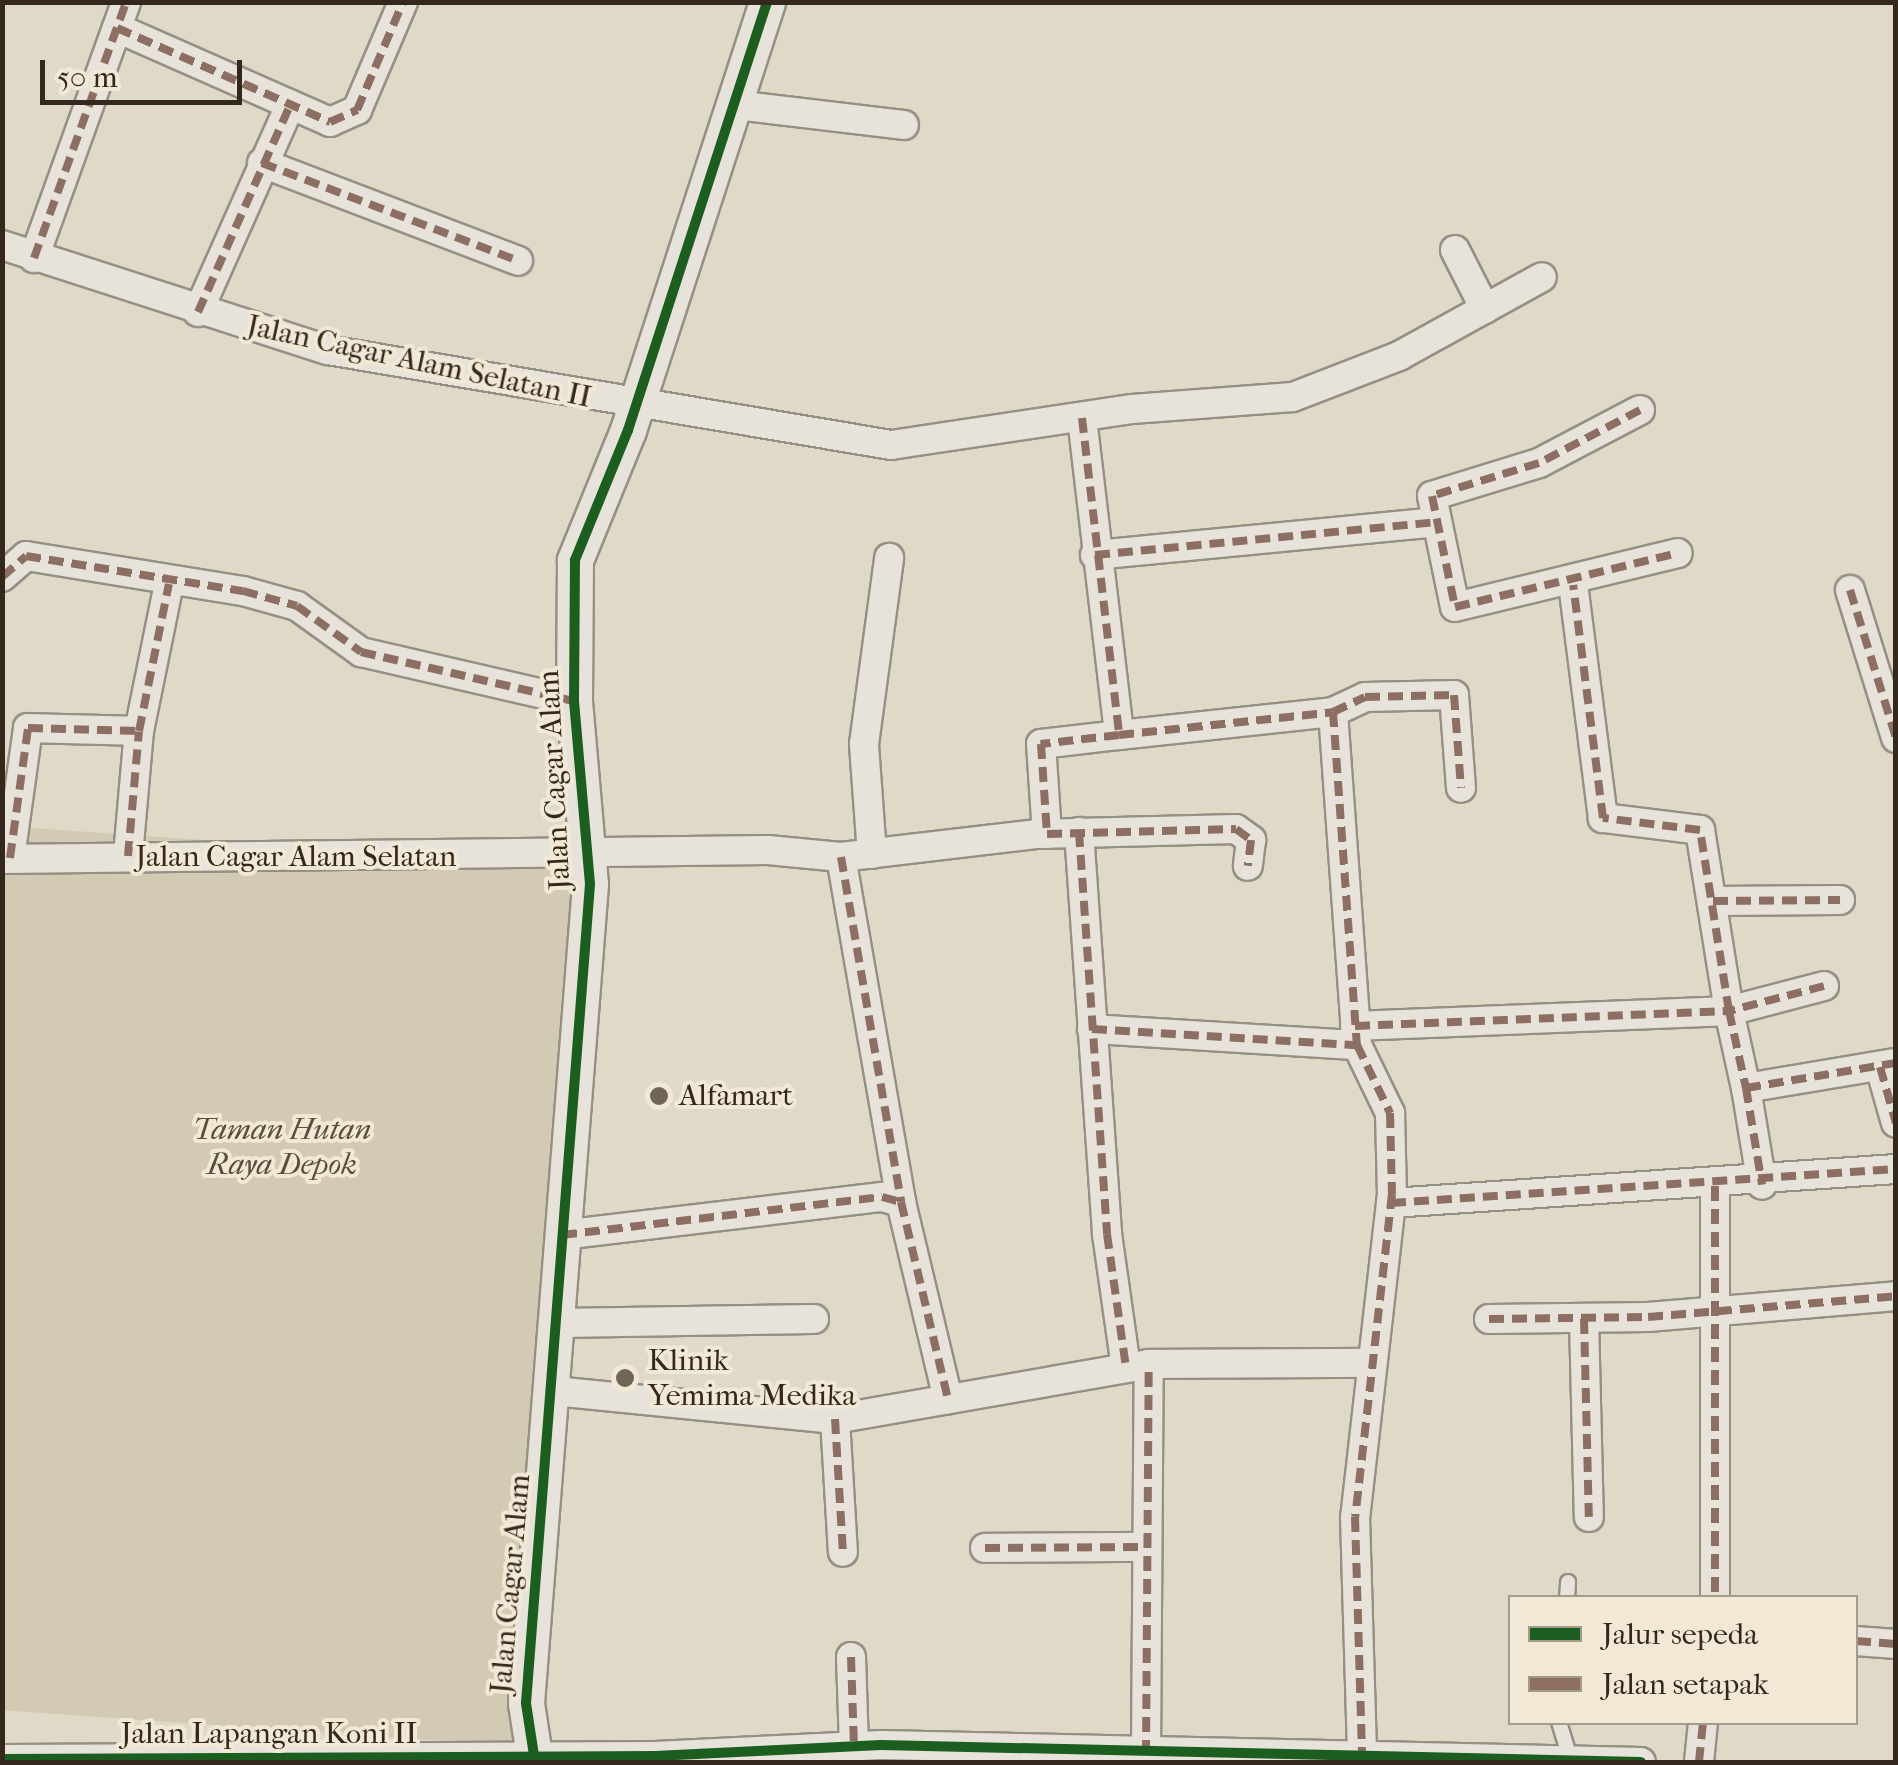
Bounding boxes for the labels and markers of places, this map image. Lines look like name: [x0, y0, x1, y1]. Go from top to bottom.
place label: Alfamart: [679, 1078, 793, 1114]
marker: Alfamart: [648, 1085, 670, 1107]
place label: Klinik Yemima Medika: [648, 1343, 856, 1414]
marker: Klinik Yemima Medika: [612, 1365, 638, 1391]

